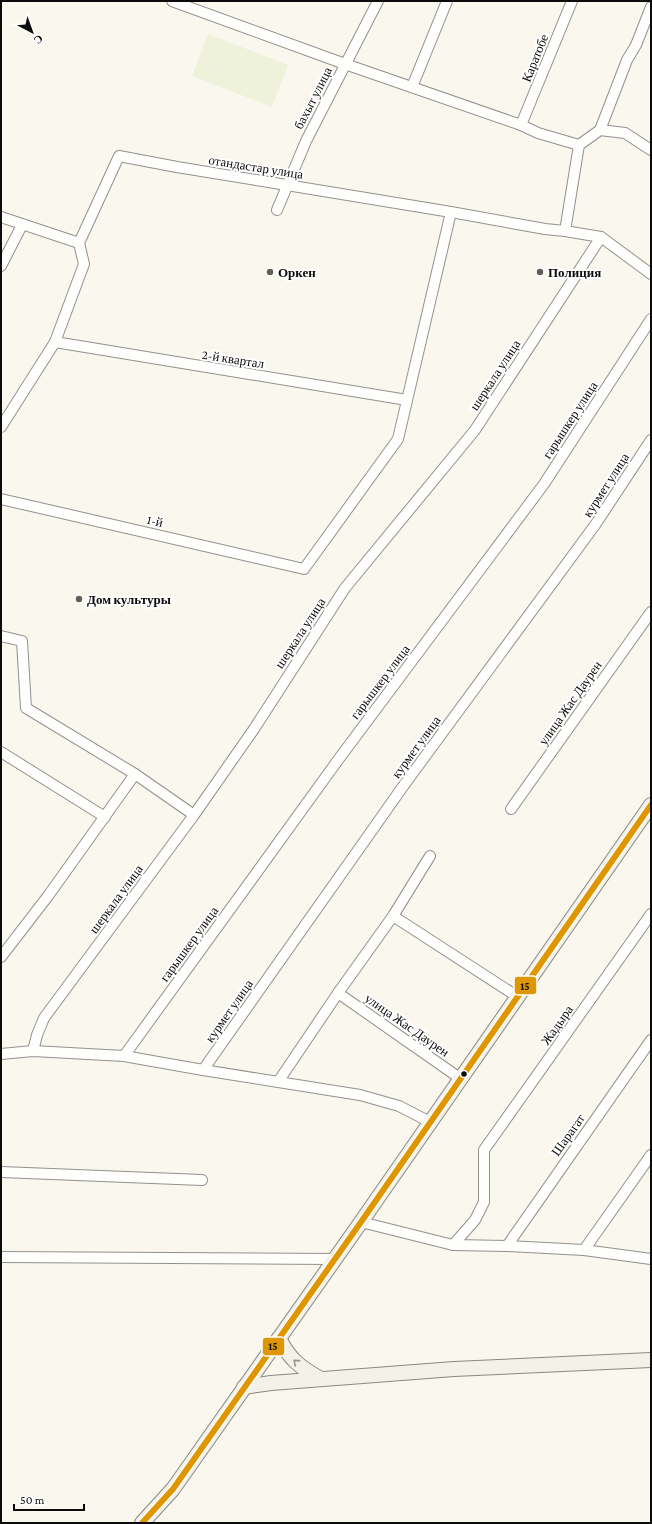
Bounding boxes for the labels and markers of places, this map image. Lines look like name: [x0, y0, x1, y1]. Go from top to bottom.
place label: Оркен: [278, 265, 316, 280]
place label: Полиция: [548, 265, 601, 280]
marker: Оркен: [265, 267, 275, 277]
marker: Полиция: [535, 267, 545, 277]
place label: Дом культуры: [87, 592, 171, 607]
marker: Дом культуры: [74, 594, 84, 604]
unlabelled marker: [459, 1069, 469, 1079]

